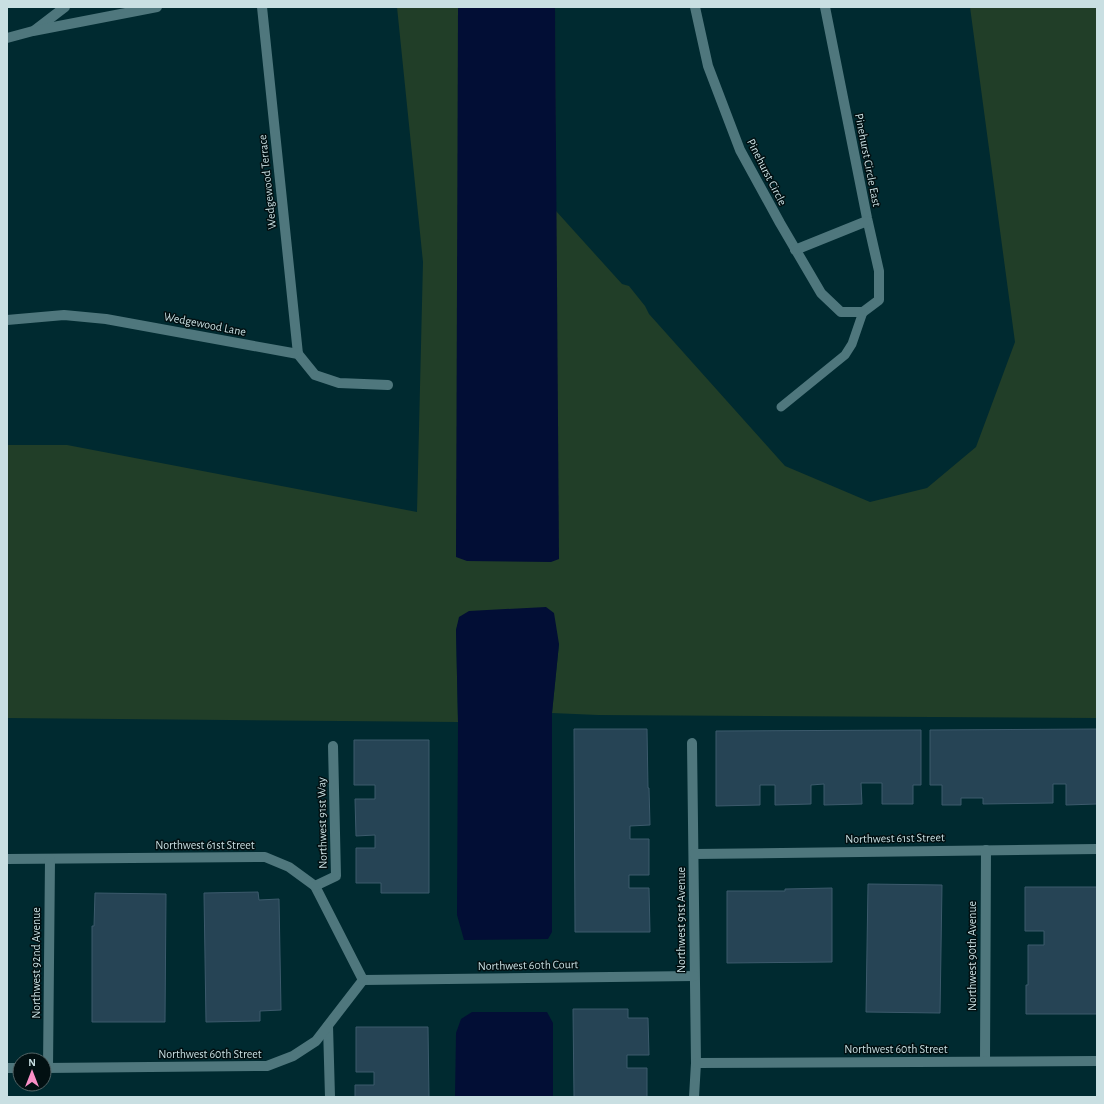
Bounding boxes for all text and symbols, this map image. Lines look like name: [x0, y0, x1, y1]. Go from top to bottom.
street label: Pinehurst Circle East: [853, 112, 883, 208]
street label: Wedgewood Terrace: [256, 134, 278, 230]
street label: Pinehurst Circle: [745, 137, 789, 207]
street label: Wedgewood Lane: [163, 310, 247, 338]
street label: Northwest 91st Way: [315, 777, 330, 869]
street label: Northwest 61st Street: [845, 831, 945, 845]
street label: Northwest 61st Street: [155, 839, 255, 851]
street label: Northwest 91st Avenue: [675, 867, 687, 973]
street label: Northwest 90th Avenue: [966, 901, 978, 1011]
street label: Northwest 92nd Avenue: [30, 907, 42, 1019]
street label: Northwest 60th Court: [478, 958, 579, 972]
street label: Northwest 60th Street: [844, 1043, 948, 1055]
street label: Northwest 60th Street: [158, 1048, 262, 1060]
north arrow: [12, 1052, 52, 1092]
text: N: [28, 1057, 36, 1068]

